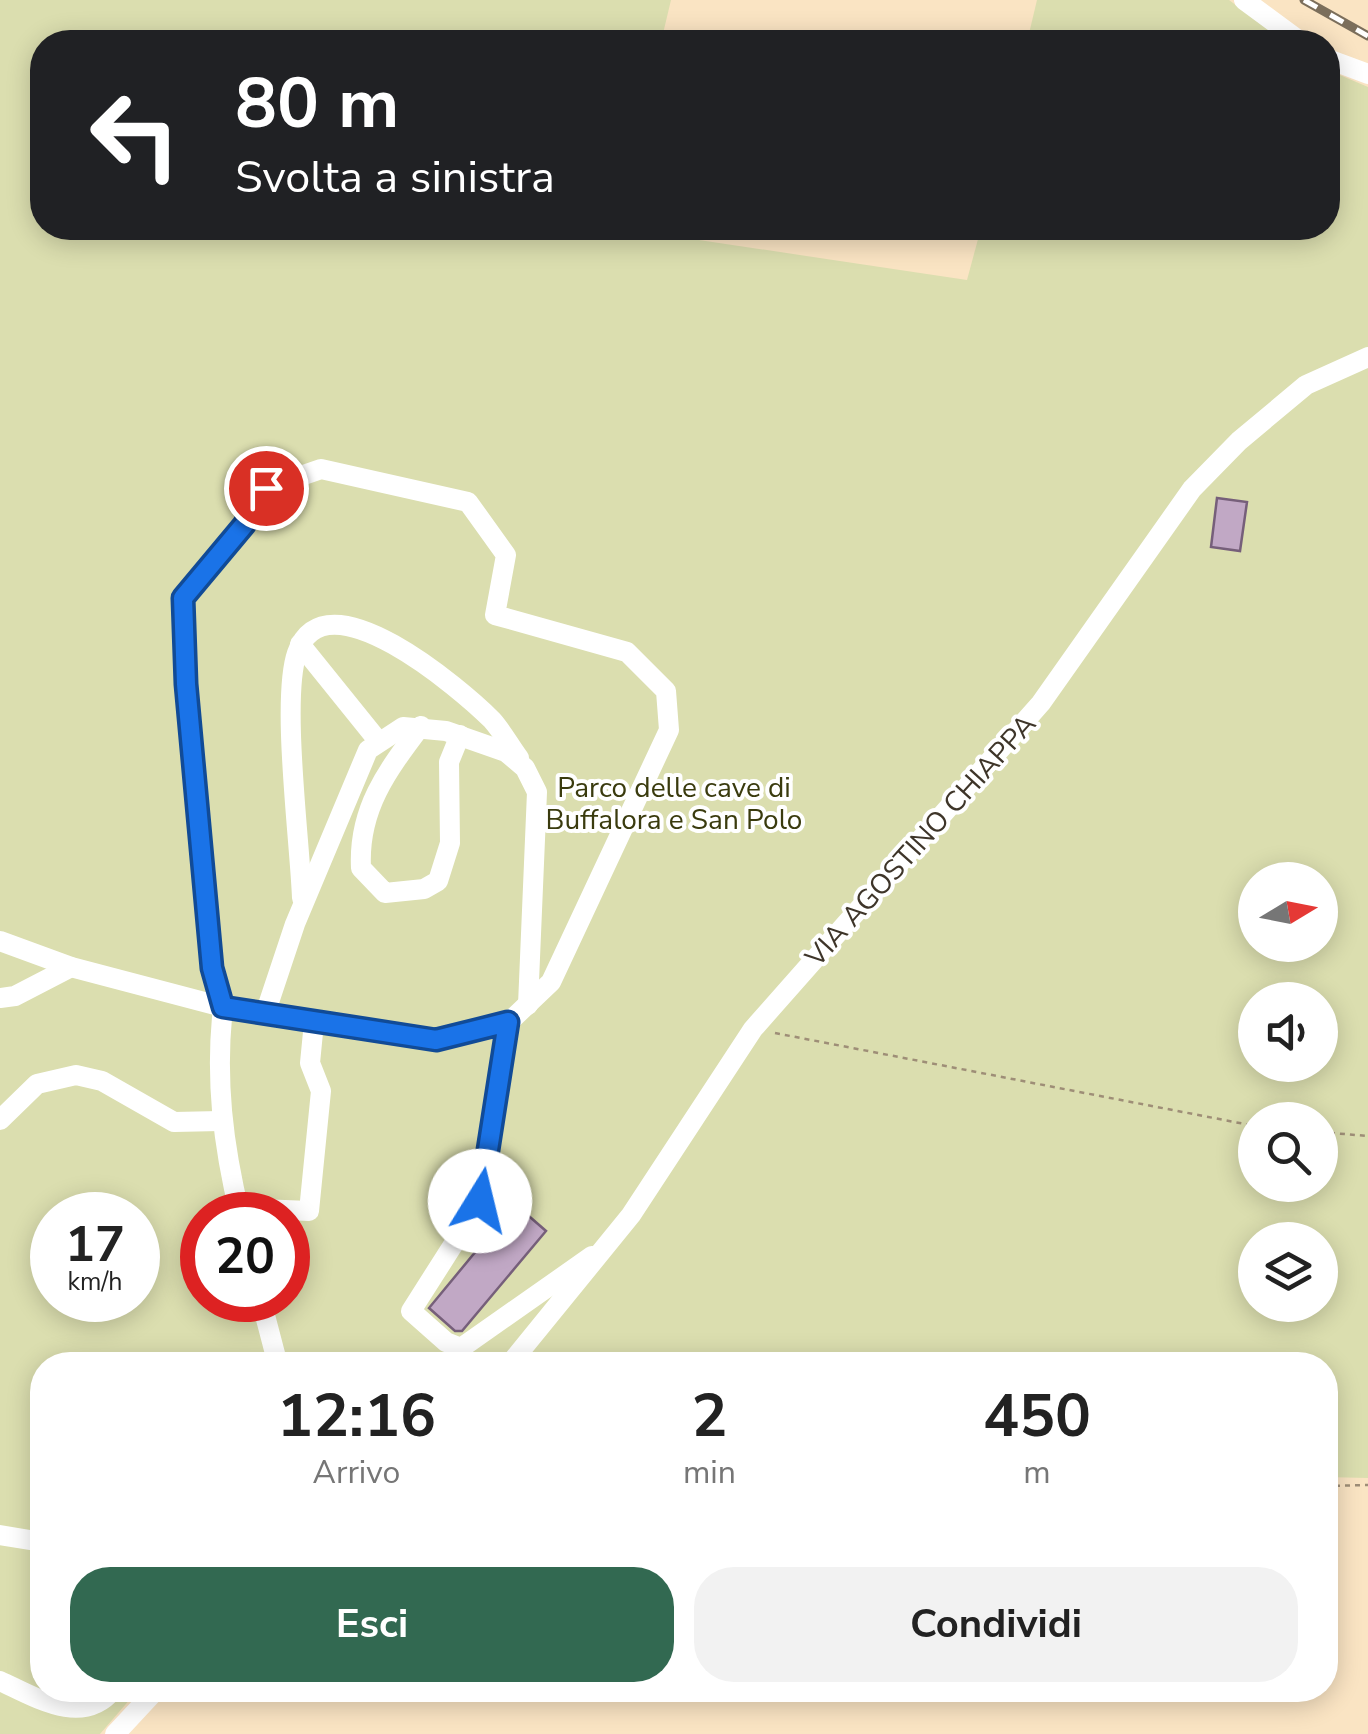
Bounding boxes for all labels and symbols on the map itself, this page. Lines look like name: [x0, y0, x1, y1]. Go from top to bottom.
pin: [224, 446, 309, 531]
street label: VIA AGOSTINO CHIAPPA: [796, 706, 1045, 976]
park label: Parco delle cave di Buffalora e San Polo: [546, 769, 802, 839]
north arrow: [1238, 862, 1338, 962]
position arrow: [428, 1149, 532, 1253]
speed limit sign: 20: [180, 1192, 310, 1322]

